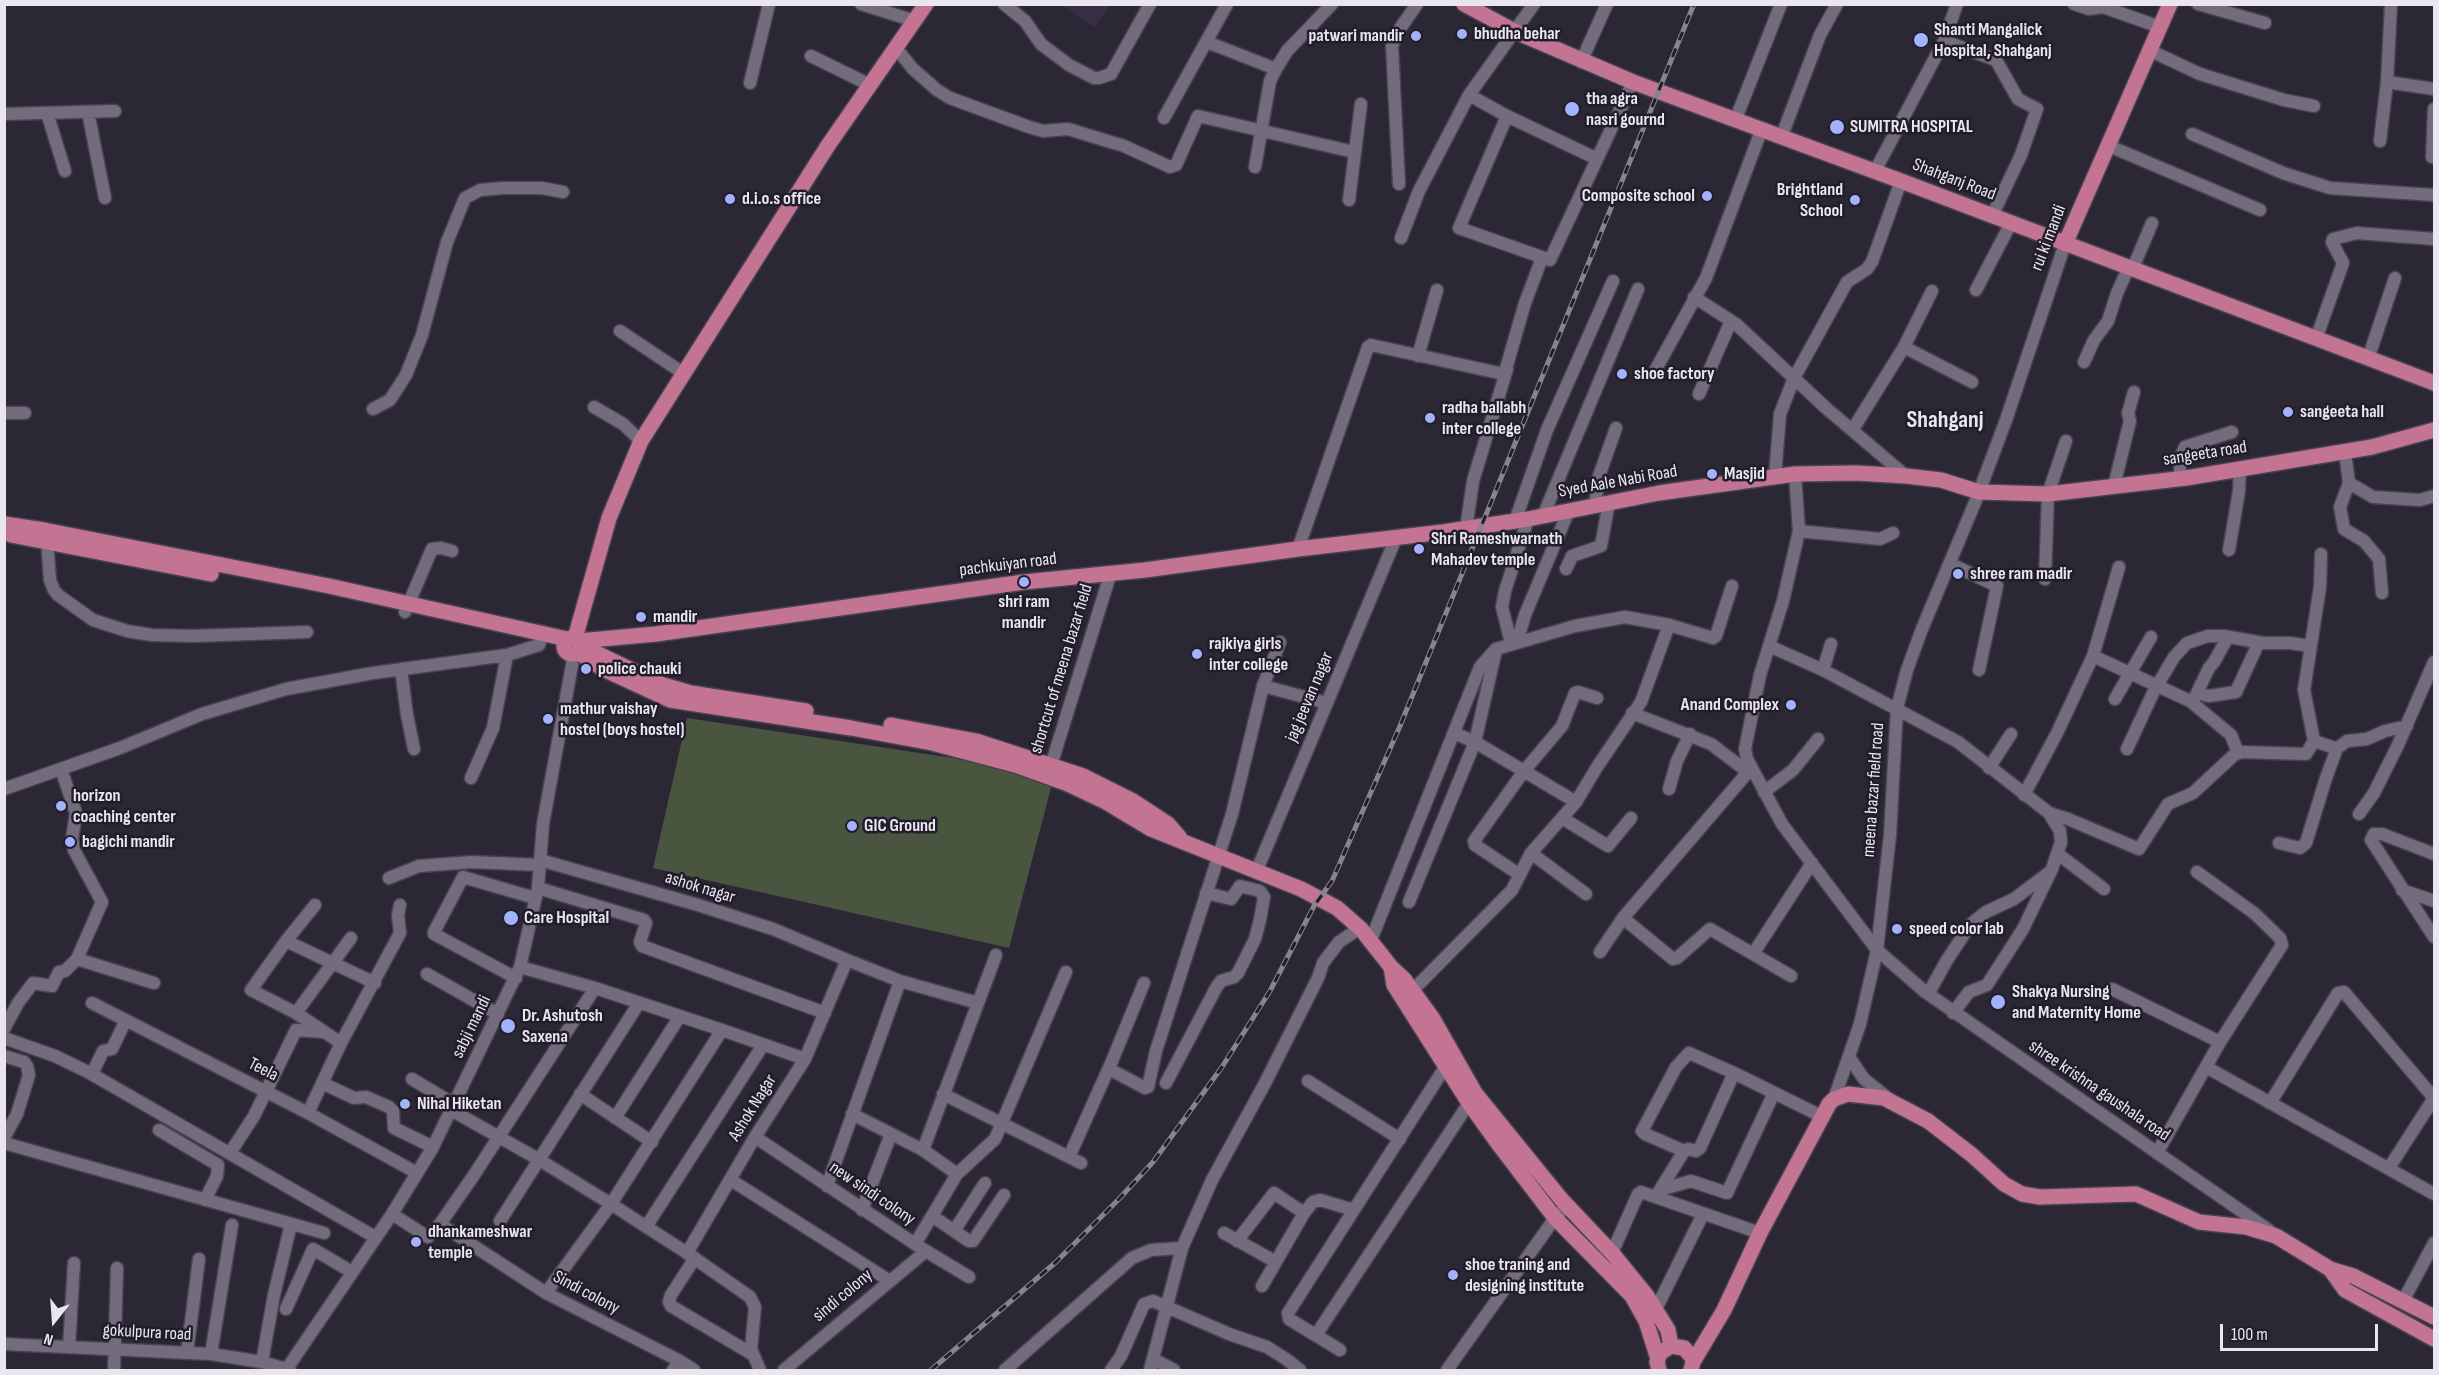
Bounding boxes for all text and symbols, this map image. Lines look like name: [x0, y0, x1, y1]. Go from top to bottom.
place label: Shanti Mangalick Hospital, Shahganj: [1934, 19, 2052, 62]
place label: bhudha behar: [1474, 23, 1560, 45]
place label: patwari mandir: [1308, 25, 1404, 47]
marker: bhudha behar: [1455, 27, 1469, 41]
marker: patwari mandir: [1409, 29, 1423, 43]
marker: Shanti Mangalick Hospital, Shahganj: [1912, 31, 1930, 49]
place label: tha agra nasri gournd: [1586, 88, 1665, 130]
marker: tha agra nasri gournd: [1563, 100, 1581, 118]
place label: SUMITRA HOSPITAL: [1850, 116, 1973, 138]
marker: SUMITRA HOSPITAL: [1828, 118, 1846, 136]
street label: Shahganj Road: [1909, 154, 1999, 206]
place label: Brightland School: [1777, 179, 1843, 222]
place label: Composite school: [1582, 185, 1695, 207]
place label: d.i.o.s office: [742, 188, 821, 210]
marker: Composite school: [1700, 189, 1714, 203]
marker: d.i.o.s office: [723, 192, 737, 206]
marker: Brightland School: [1848, 193, 1862, 207]
street label: rui ki mandi: [2027, 202, 2071, 274]
place label: shoe factory: [1634, 363, 1715, 385]
marker: shoe factory: [1615, 367, 1629, 381]
place label: radha ballabh inter college: [1442, 397, 1526, 440]
place label: sangeeta hall: [2300, 401, 2384, 423]
marker: sangeeta hall: [2281, 405, 2295, 419]
district label: Shahganj: [1906, 407, 1984, 435]
marker: radha ballabh inter college: [1423, 411, 1437, 425]
street label: sangeeta road: [2162, 437, 2248, 471]
street label: Syed Aale Nabi Road: [1557, 461, 1679, 503]
place label: Masjid: [1724, 463, 1765, 485]
marker: Masjid: [1705, 467, 1719, 481]
place label: Shri Rameshwarnath Mahadev temple: [1431, 528, 1563, 570]
marker: Shri Rameshwarnath Mahadev temple: [1412, 542, 1426, 556]
street label: pachkuiyan road: [958, 548, 1058, 582]
place label: shree ram madir: [1970, 563, 2072, 585]
marker: shree ram madir: [1951, 567, 1965, 581]
marker: shri ram mandir: [1017, 575, 1031, 589]
street label: shortcut of meena bazar field: [1026, 582, 1098, 756]
place label: shri ram mandir: [998, 591, 1050, 634]
place label: mandir: [653, 606, 697, 628]
marker: mandir: [634, 610, 648, 624]
place label: rajkiya girls inter college: [1209, 633, 1288, 676]
marker: rajkiya girls inter college: [1190, 647, 1204, 661]
street label: jag jeevan nagar: [1281, 649, 1339, 745]
place label: police chauki: [598, 658, 681, 680]
marker: police chauki: [579, 662, 593, 676]
place label: Anand Complex: [1681, 694, 1779, 716]
place label: mathur vaishay hostel (boys hostel): [560, 698, 684, 740]
marker: Anand Complex: [1784, 698, 1798, 712]
marker: mathur vaishay hostel (boys hostel): [541, 712, 555, 726]
street label: meena bazar field road: [1859, 722, 1889, 858]
place label: horizon coaching center: [73, 785, 176, 828]
marker: horizon coaching center: [54, 799, 68, 813]
place label: GIC Ground: [864, 815, 936, 837]
marker: GIC Ground: [845, 819, 859, 833]
place label: bagichi mandir: [82, 831, 175, 853]
marker: bagichi mandir: [63, 835, 77, 849]
street label: ashok nagar: [662, 867, 738, 909]
place label: Care Hospital: [524, 907, 609, 929]
marker: Care Hospital: [502, 909, 520, 927]
place label: speed color lab: [1909, 918, 2004, 940]
marker: speed color lab: [1890, 922, 1904, 936]
place label: Shakya Nursing and Maternity Home: [2012, 981, 2141, 1024]
street label: sabji mandi: [448, 992, 496, 1062]
marker: Shakya Nursing and Maternity Home: [1989, 993, 2007, 1011]
place label: Dr. Ashutosh Saxena: [522, 1005, 603, 1048]
marker: Dr. Ashutosh Saxena: [499, 1017, 517, 1035]
street label: shree krishna gaushala road: [2024, 1036, 2174, 1146]
street label: Teela: [244, 1053, 282, 1087]
street label: Ashok Nagar: [724, 1071, 782, 1145]
place label: Nihal Hiketan: [417, 1093, 502, 1115]
marker: Nihal Hiketan: [398, 1097, 412, 1111]
street label: new sindi colony: [825, 1157, 919, 1231]
place label: dhankameshwar temple: [428, 1221, 532, 1264]
marker: dhankameshwar temple: [409, 1235, 423, 1249]
place label: shoe traning and designing institute: [1465, 1254, 1584, 1296]
street label: sindi colony: [809, 1265, 877, 1327]
street label: Sindi colony: [549, 1266, 623, 1320]
marker: shoe traning and designing institute: [1446, 1268, 1460, 1282]
north arrow: [24, 1291, 84, 1351]
scale bar: [2223, 1312, 2380, 1350]
street label: gokulpura road: [102, 1320, 192, 1346]
text: 100 m: [2231, 1324, 2268, 1345]
text: N: [42, 1328, 55, 1349]

